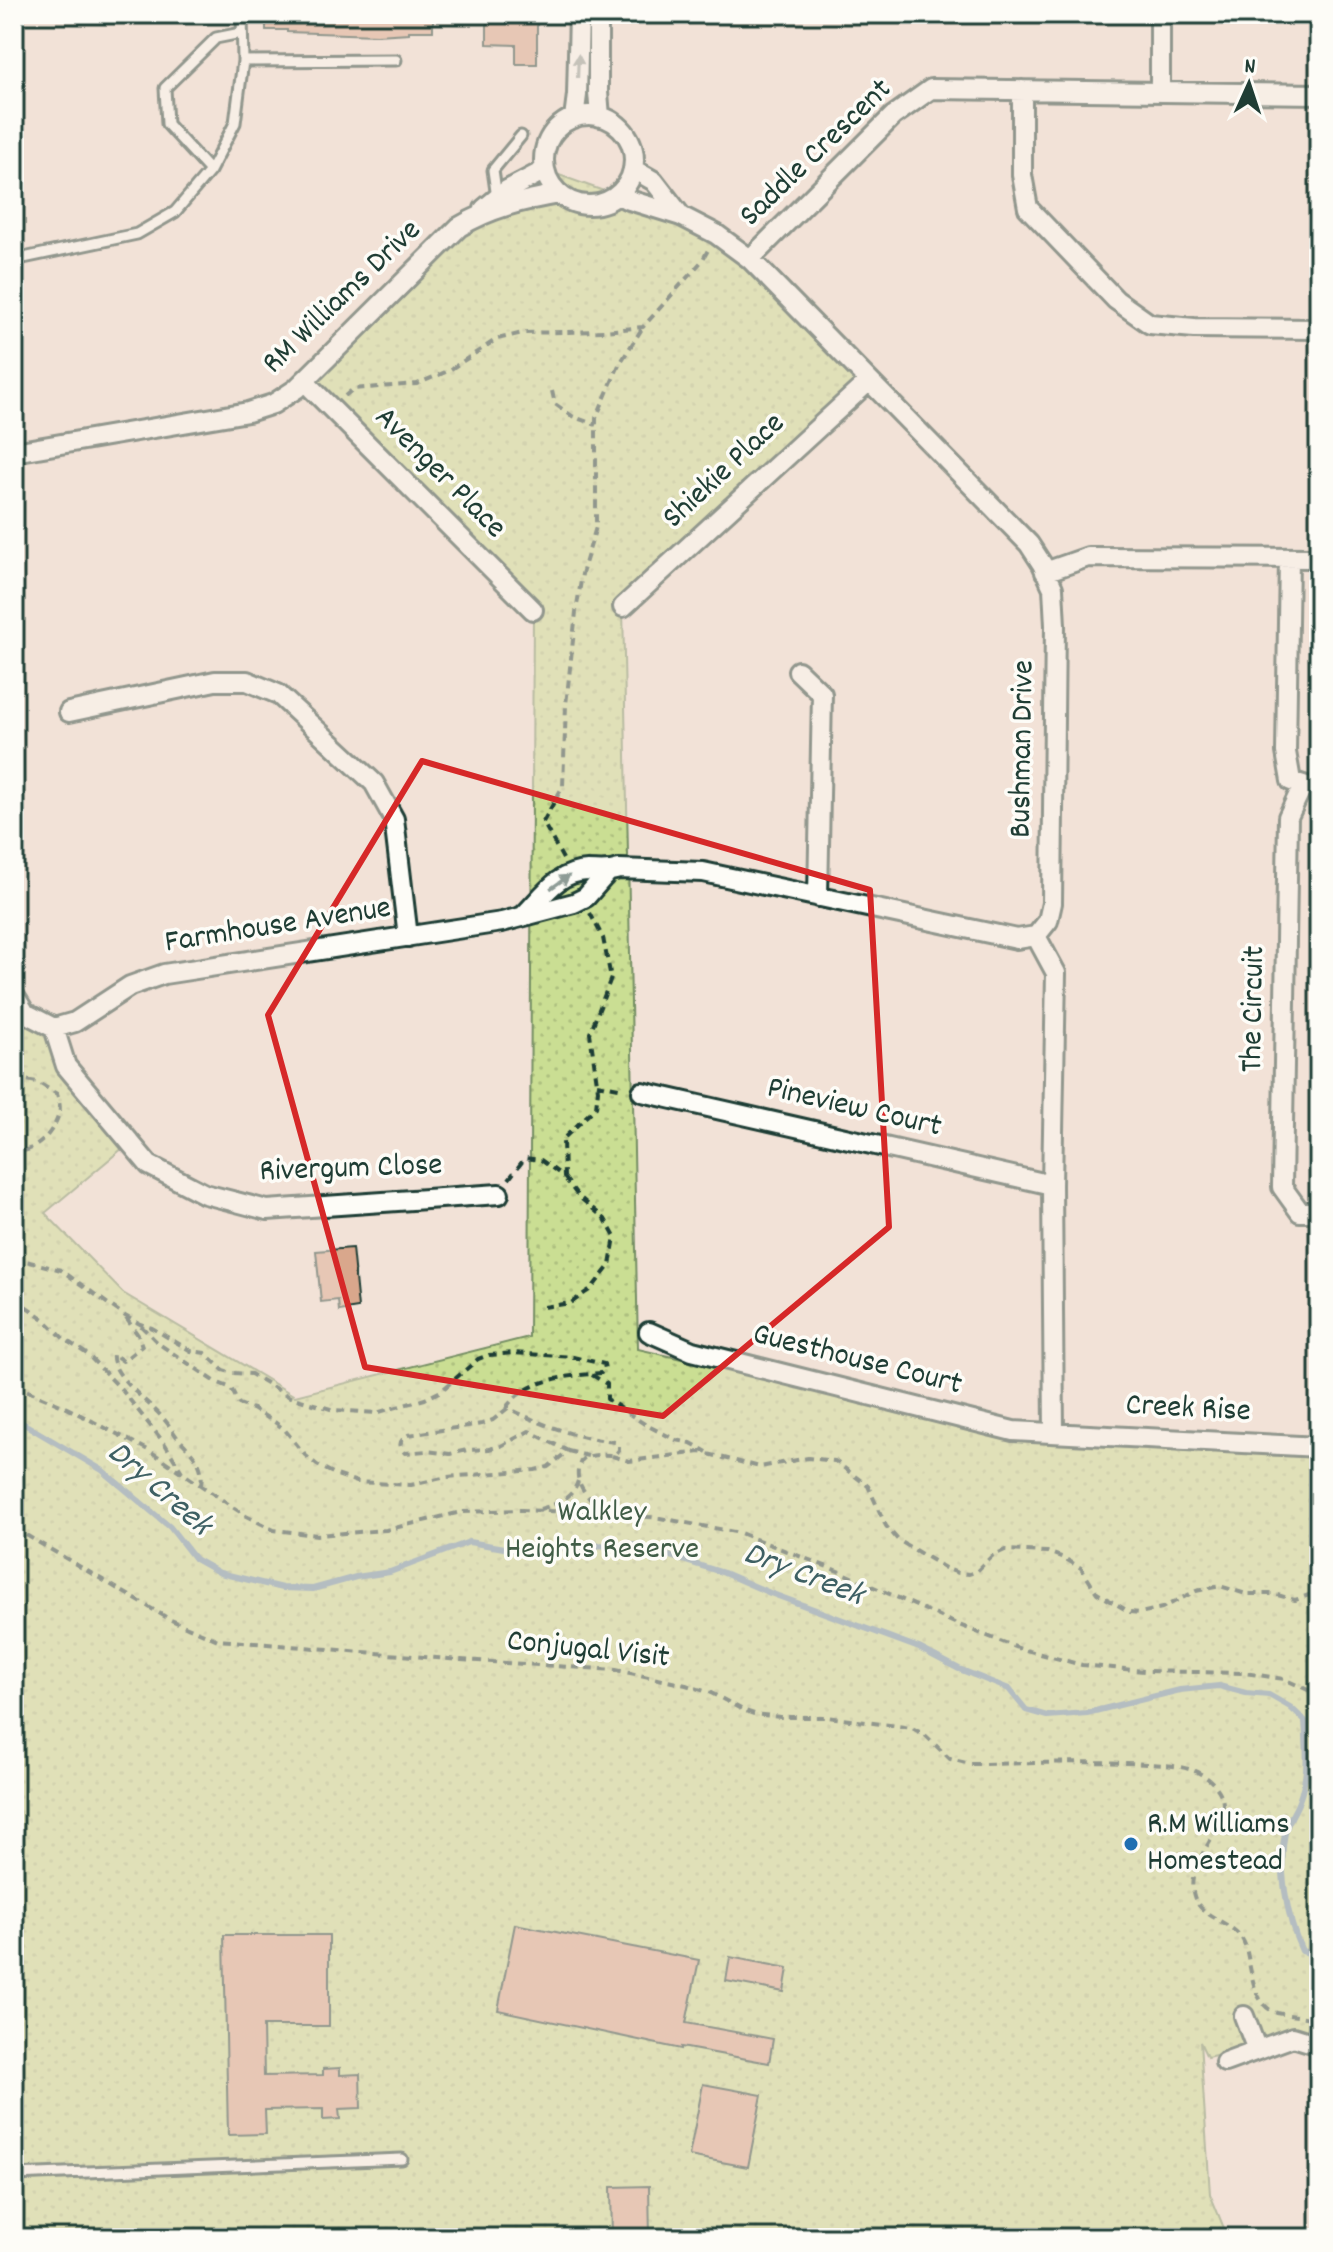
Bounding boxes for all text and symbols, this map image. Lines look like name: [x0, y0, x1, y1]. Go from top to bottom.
north arrow: [1209, 44, 1289, 124]
text: N: [1244, 52, 1256, 83]
one-way arrow: [572, 53, 584, 78]
street label: Saddle Crescent: [730, 69, 904, 239]
street label: RM Williams Drive: [253, 210, 433, 386]
street label: Avenger Place: [362, 397, 516, 551]
street label: Shiekie Place: [653, 403, 797, 541]
street label: Bushman Drive: [999, 660, 1049, 838]
one-way arrow: [549, 875, 570, 890]
street label: Farmhouse Avenue: [162, 886, 394, 968]
street label: The Circuit: [1231, 945, 1279, 1073]
street label: Pineview Court: [762, 1067, 946, 1151]
street label: Rivergum Close: [259, 1144, 443, 1196]
street label: Guesthouse Court: [747, 1313, 967, 1409]
street label: Creek Rise: [1124, 1384, 1252, 1436]
water label: Dry Creek: [95, 1431, 224, 1551]
park label: Walkley Heights Reserve: [505, 1491, 699, 1574]
water label: Dry Creek: [736, 1531, 873, 1622]
street label: Conjugal Visit: [504, 1620, 672, 1682]
place label: R.M Williams Homestead: [1147, 1803, 1290, 1886]
marker: R.M Williams Homestead: [1122, 1835, 1140, 1853]

